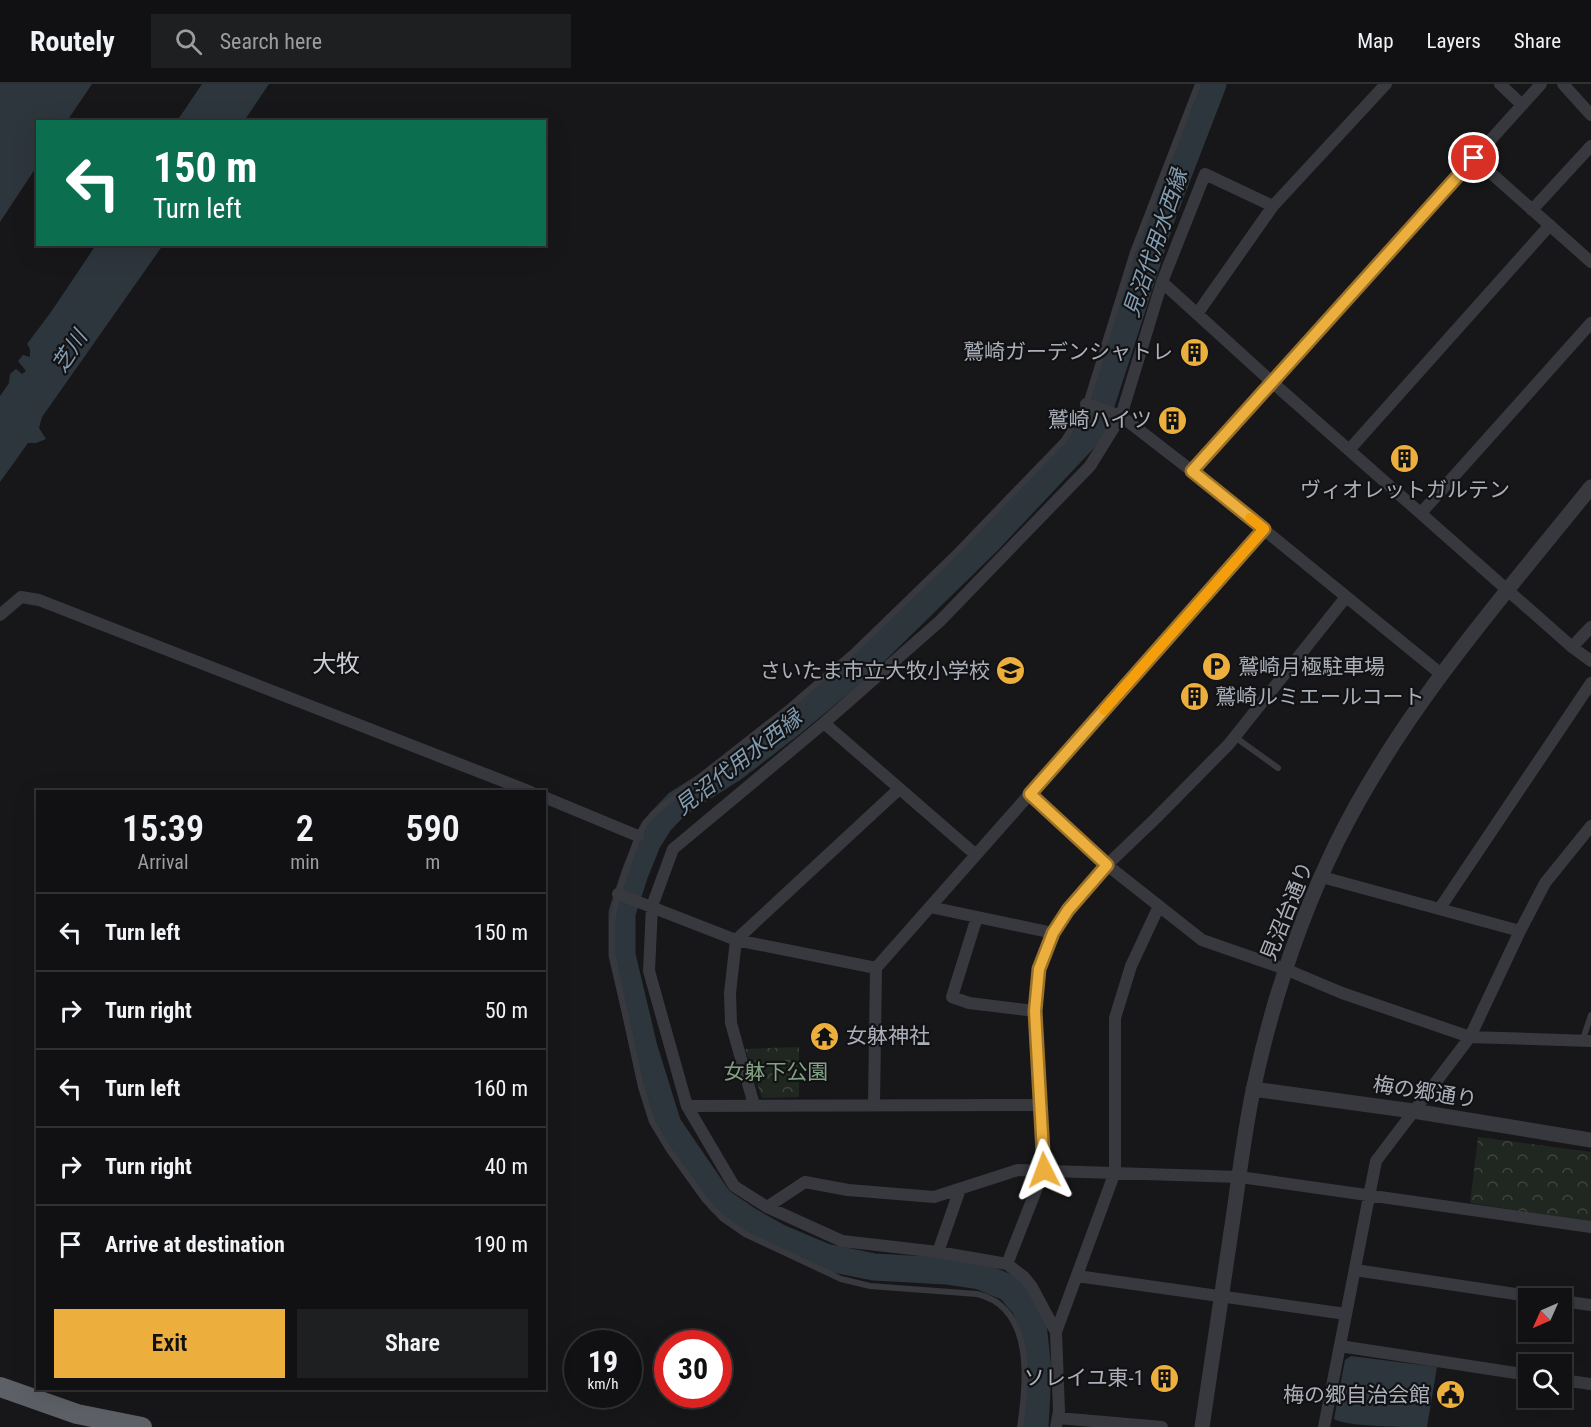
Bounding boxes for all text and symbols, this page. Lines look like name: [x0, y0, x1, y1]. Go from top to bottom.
search box: [151, 14, 571, 68]
text: Routely: [30, 25, 115, 58]
icon: search: [172, 25, 205, 58]
text: Search here: [220, 29, 322, 54]
text: Map: [1357, 29, 1394, 53]
text: Layers: [1427, 29, 1481, 53]
text: Share: [1514, 29, 1561, 53]
pin: [1448, 132, 1499, 183]
icon: arrive: [1457, 141, 1490, 174]
text: 150 m: [153, 143, 258, 192]
icon: left: [54, 144, 132, 222]
water label: 見沼代用水西縁: [1119, 163, 1193, 320]
text: Turn left: [153, 193, 242, 225]
water label: 芝川: [47, 324, 93, 377]
building icon: 鷲崎ガーデンシャトレ: [1178, 336, 1210, 368]
place label: 鷲崎ガーデンシャトレ: [963, 340, 1173, 364]
building icon: 鷲崎ハイツ: [1157, 404, 1189, 436]
place label: 鷲崎ハイツ: [1047, 408, 1152, 432]
building icon: ヴィオレットガルテン: [1389, 443, 1421, 475]
place label: ヴィオレットガルテン: [1300, 478, 1510, 502]
district label: 大牧: [312, 650, 360, 678]
parking icon: 鷲崎月極駐車場: [1201, 651, 1233, 683]
school or university icon: さいたま市立大牧小学校: [995, 655, 1027, 687]
place label: 鷲崎月極駐車場: [1238, 655, 1385, 679]
place label: さいたま市立大牧小学校: [760, 659, 990, 683]
building icon: 鷲崎ルミエールコート: [1178, 681, 1210, 713]
place label: 鷲崎ルミエールコート: [1215, 685, 1425, 709]
water label: 見沼代用水西縁: [670, 703, 809, 820]
text: 15:39: [122, 808, 204, 850]
text: 2: [296, 808, 314, 850]
text: 590: [406, 808, 460, 850]
text: Arrival: [138, 850, 189, 874]
text: min: [290, 850, 319, 874]
text: m: [425, 850, 440, 874]
street label: 見沼台通り: [1256, 858, 1318, 964]
icon: left: [54, 916, 87, 949]
text: Turn left: [105, 920, 180, 945]
text: 150 m: [474, 920, 528, 945]
icon: right: [54, 994, 87, 1027]
text: Turn right: [105, 998, 192, 1023]
text: 50 m: [485, 998, 528, 1023]
temple icon: 女躰神社: [809, 1020, 841, 1052]
place label: 女躰神社: [846, 1024, 930, 1048]
park label: 女躰下公園: [724, 1060, 829, 1084]
icon: left: [54, 1072, 87, 1105]
street label: 梅の郷通り: [1371, 1072, 1479, 1112]
text: Turn left: [105, 1076, 180, 1101]
text: 160 m: [474, 1076, 528, 1101]
position arrow: [1012, 1138, 1076, 1202]
icon: right: [54, 1150, 87, 1183]
text: Turn right: [105, 1154, 192, 1179]
text: 40 m: [485, 1154, 528, 1179]
icon: arrive: [54, 1228, 87, 1261]
text: Arrive at destination: [105, 1232, 285, 1257]
text: 190 m: [474, 1232, 528, 1257]
north arrow: [1518, 1288, 1572, 1342]
map controls: [1518, 1288, 1572, 1408]
button: Exit: [54, 1309, 285, 1378]
button: Share: [297, 1309, 528, 1378]
speed limit sign: 30: [654, 1330, 732, 1408]
text: 19: [588, 1344, 618, 1379]
button: search: [1518, 1354, 1572, 1408]
building icon: ソレイユ東-1: [1149, 1362, 1181, 1394]
place label: ソレイユ東-1: [1024, 1366, 1144, 1390]
text: km/h: [588, 1375, 618, 1393]
public building icon: 梅の郷自治会館: [1435, 1379, 1467, 1411]
place label: 梅の郷自治会館: [1283, 1383, 1430, 1407]

